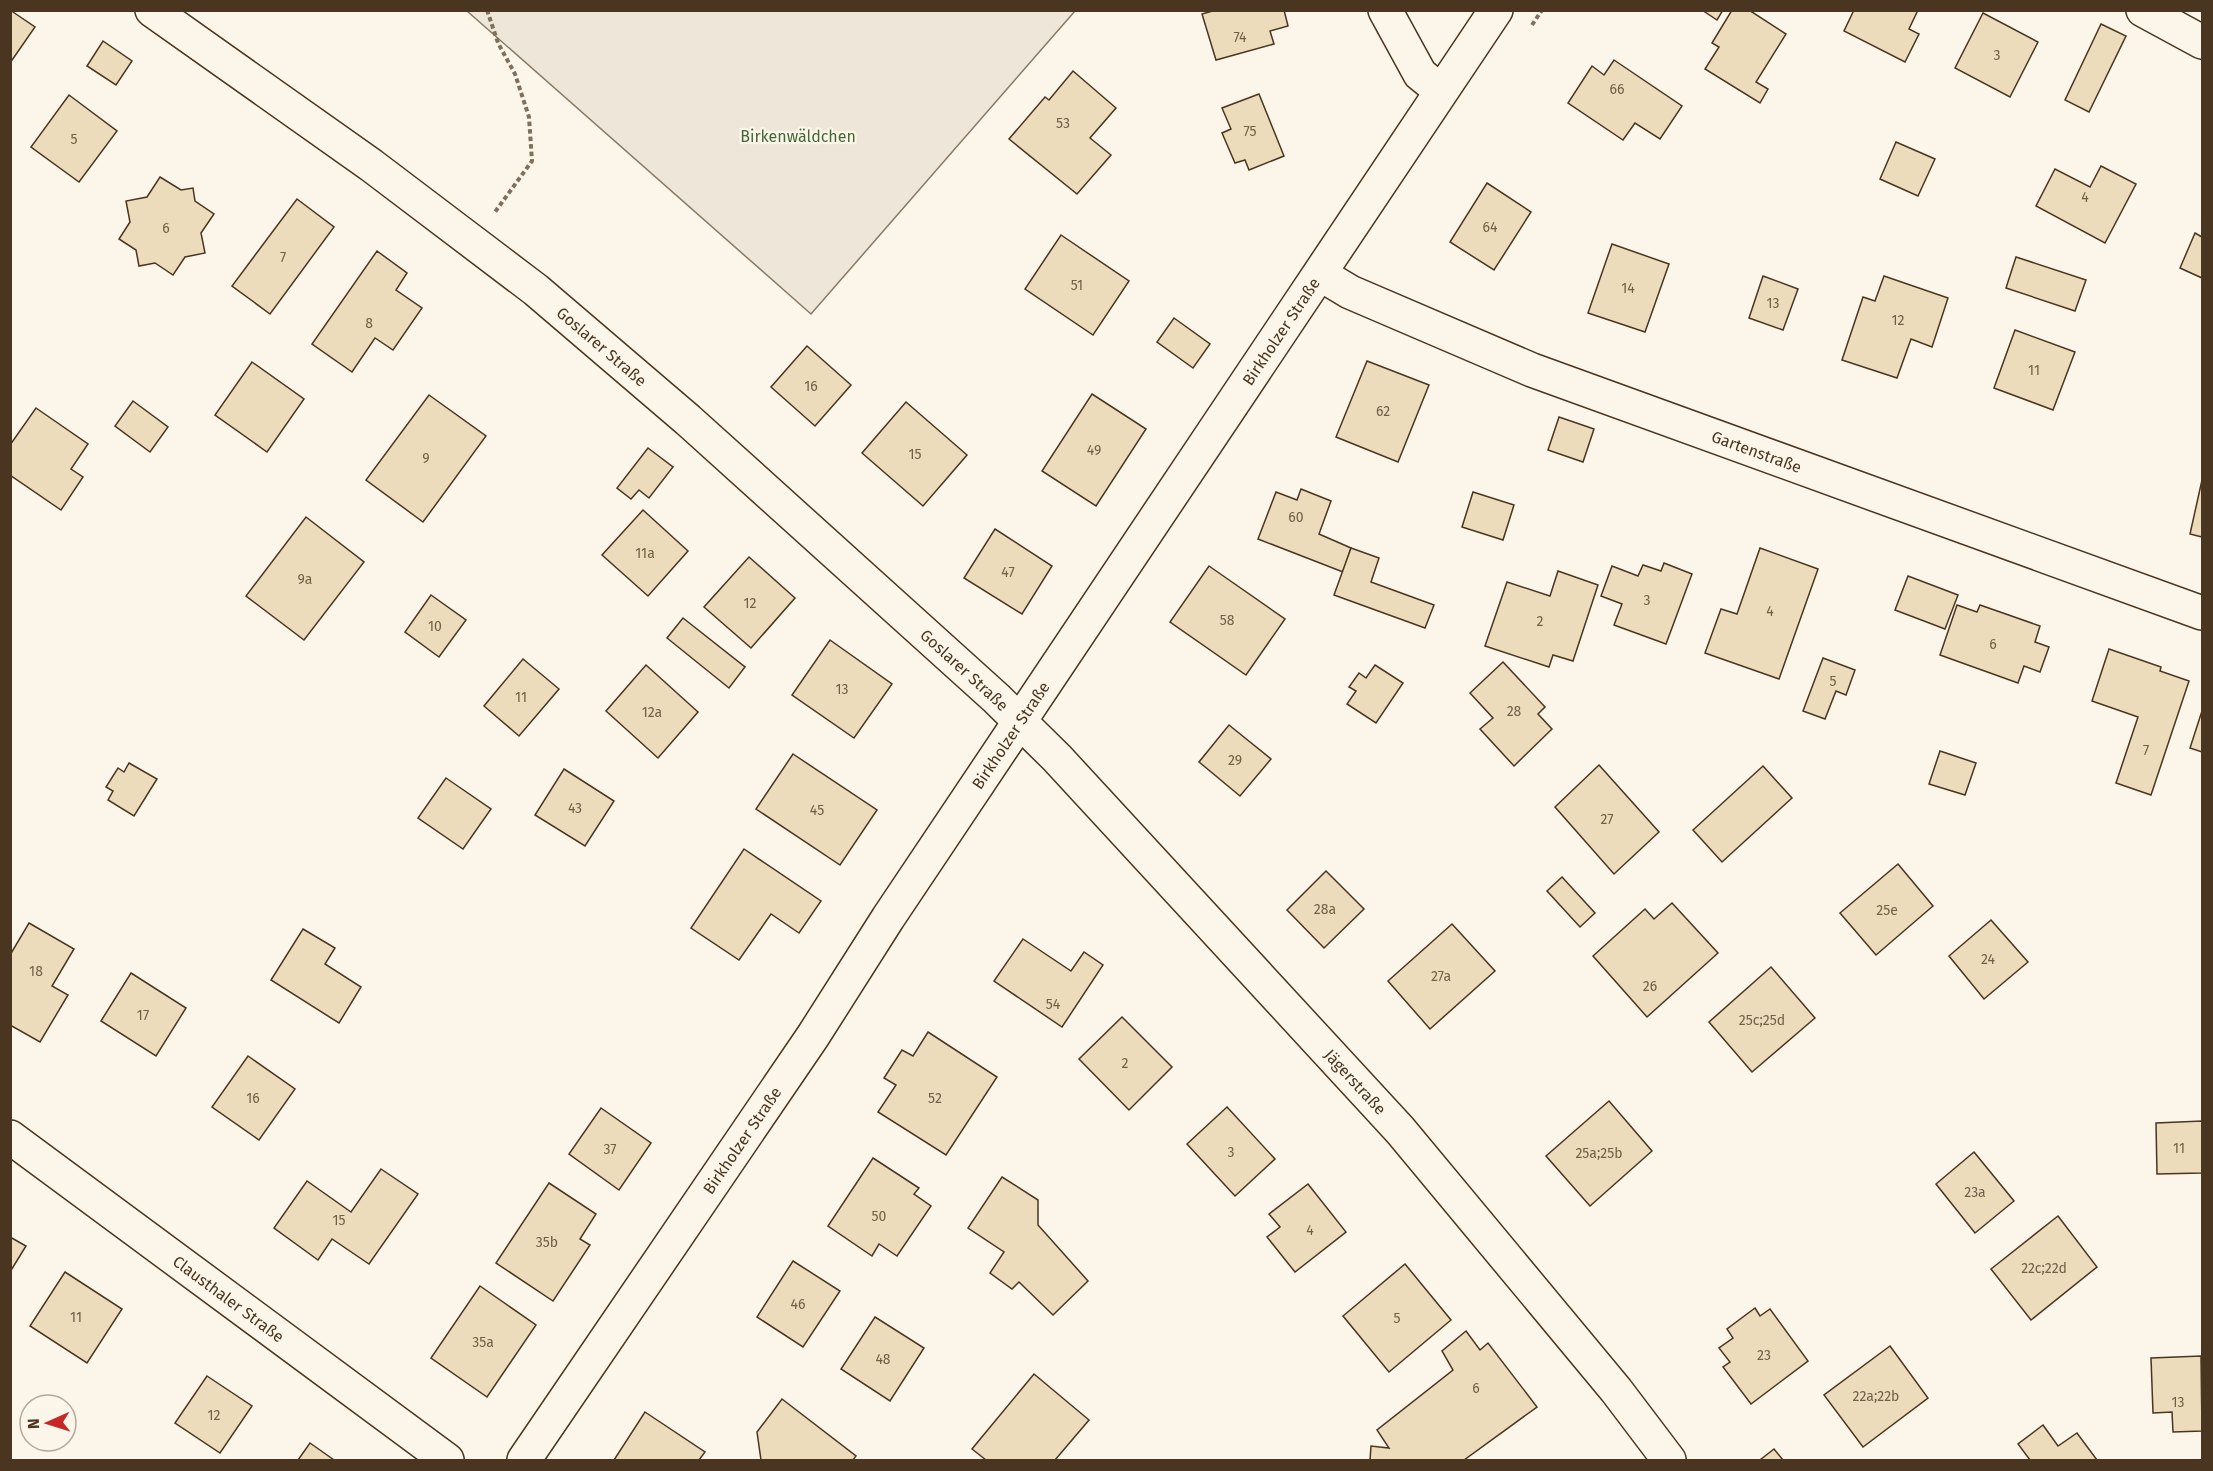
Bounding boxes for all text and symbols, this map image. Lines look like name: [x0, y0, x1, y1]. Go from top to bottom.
house number: 74: [1233, 29, 1247, 46]
house number: 3: [1994, 47, 2001, 64]
house number: 66: [1610, 81, 1624, 98]
house number: 53: [1056, 115, 1070, 132]
house number: 75: [1243, 123, 1257, 140]
park label: Birkenwäldchen: [740, 127, 856, 146]
house number: 5: [70, 131, 78, 148]
house number: 4: [2081, 189, 2089, 206]
house number: 64: [1483, 219, 1498, 236]
house number: 6: [162, 220, 170, 237]
house number: 7: [280, 249, 286, 266]
street label: Birkholzer Straße: [1238, 274, 1324, 389]
house number: 51: [1071, 277, 1083, 294]
house number: 14: [1621, 280, 1635, 297]
house number: 13: [1766, 295, 1780, 312]
street label: Goslarer Straße: [553, 303, 651, 390]
house number: 12: [1892, 312, 1905, 329]
house number: 8: [365, 315, 373, 332]
house number: 11: [2028, 362, 2040, 379]
house number: 16: [804, 378, 818, 395]
house number: 62: [1376, 403, 1390, 420]
street label: Gartenstraße: [1709, 426, 1804, 477]
house number: 49: [1087, 442, 1101, 459]
house number: 15: [908, 446, 922, 463]
house number: 9: [422, 450, 430, 467]
house number: 60: [1288, 509, 1304, 526]
house number: 11a: [635, 545, 655, 562]
house number: 47: [1001, 564, 1015, 581]
house number: 9a: [298, 571, 312, 588]
house number: 3: [1644, 592, 1651, 609]
house number: 12: [744, 595, 757, 612]
house number: 4: [1766, 603, 1774, 620]
house number: 58: [1220, 612, 1235, 629]
house number: 2: [1537, 613, 1544, 630]
house number: 10: [428, 618, 442, 635]
street label: Goslarer Straße: [917, 625, 1013, 715]
house number: 6: [1989, 636, 1997, 653]
house number: 5: [1829, 673, 1837, 690]
street label: Birkholzer Straße: [968, 678, 1053, 793]
house number: 13: [835, 681, 849, 698]
house number: 11: [515, 689, 527, 706]
house number: 28: [1507, 703, 1522, 720]
house number: 12a: [642, 704, 662, 721]
house number: 7: [2143, 742, 2149, 759]
house number: 29: [1228, 752, 1242, 769]
house number: 43: [568, 800, 582, 817]
house number: 45: [810, 802, 824, 819]
house number: 27: [1600, 811, 1614, 828]
house number: 28a: [1314, 901, 1336, 918]
house number: 25e: [1876, 902, 1898, 919]
house number: 24: [1981, 951, 1996, 968]
house number: 18: [29, 963, 43, 980]
house number: 27a: [1431, 968, 1451, 985]
house number: 26: [1643, 978, 1657, 995]
house number: 54: [1046, 996, 1061, 1013]
house number: 17: [137, 1007, 149, 1024]
house number: 25c;25d: [1739, 1012, 1785, 1029]
street label: Jägerstraße: [1321, 1045, 1390, 1118]
house number: 2: [1122, 1055, 1129, 1072]
street label: Birkholzer Straße: [699, 1083, 785, 1197]
house number: 16: [246, 1090, 260, 1107]
house number: 52: [928, 1090, 942, 1107]
house number: 11: [2173, 1140, 2185, 1157]
house number: 37: [603, 1141, 617, 1158]
house number: 3: [1228, 1144, 1235, 1161]
house number: 25a;25b: [1575, 1145, 1623, 1162]
house number: 23a: [1964, 1184, 1986, 1201]
house number: 50: [872, 1208, 887, 1225]
house number: 15: [332, 1212, 346, 1229]
house number: 4: [1306, 1222, 1314, 1239]
house number: 35b: [536, 1234, 558, 1251]
street label: Clausthaler Straße: [169, 1251, 288, 1346]
house number: 22c;22d: [2021, 1260, 2067, 1277]
house number: 46: [791, 1296, 805, 1313]
house number: 11: [70, 1309, 82, 1326]
house number: 5: [1393, 1310, 1401, 1327]
house number: 35a: [472, 1334, 494, 1351]
house number: 23: [1757, 1347, 1771, 1364]
house number: 48: [875, 1351, 891, 1368]
house number: 6: [1472, 1380, 1480, 1397]
house number: 22a;22b: [1853, 1388, 1899, 1405]
north arrow: [18, 1393, 78, 1453]
house number: 13: [2171, 1394, 2185, 1411]
house number: 12: [208, 1407, 221, 1424]
text: N: [24, 1418, 43, 1430]

